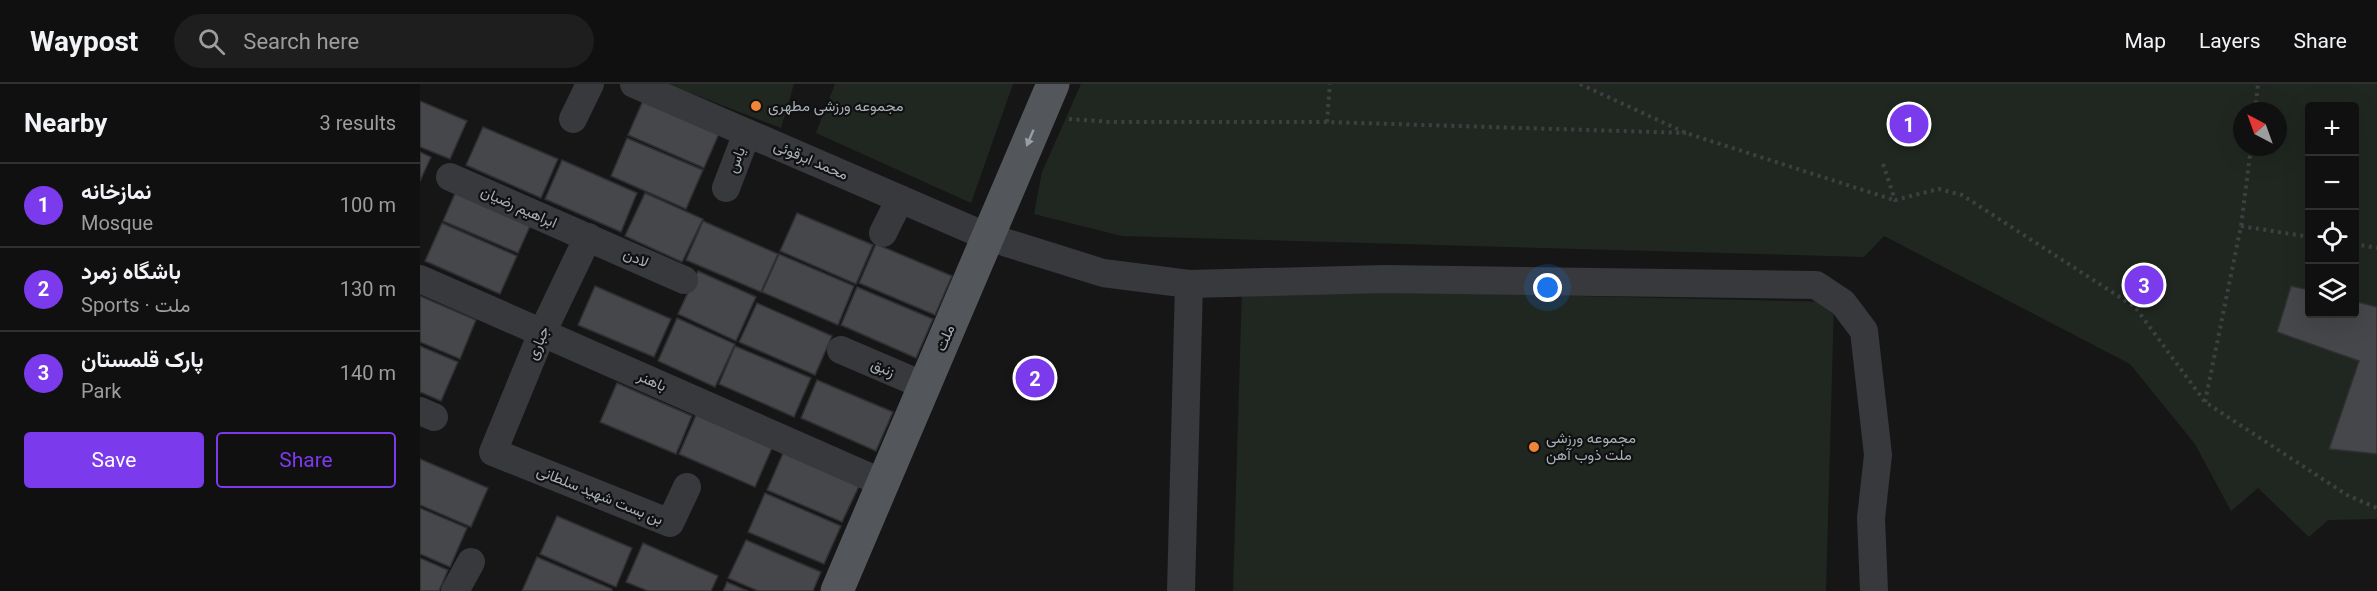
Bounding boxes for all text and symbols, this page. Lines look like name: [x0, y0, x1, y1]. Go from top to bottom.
search box: [174, 14, 594, 68]
text: Waypost: [30, 25, 138, 58]
icon: search: [195, 25, 228, 58]
text: Search here: [243, 29, 359, 54]
text: Map: [2124, 29, 2166, 53]
text: Layers: [2199, 29, 2260, 53]
text: Share: [2293, 29, 2347, 53]
place label: مجموعه ورزشی مطهری: [768, 97, 904, 116]
marker: مجموعه ورزشی مطهری: [749, 99, 763, 113]
pin: 1: [1890, 102, 1928, 147]
north arrow: [2233, 102, 2287, 156]
map controls: [2305, 102, 2359, 318]
button: +: [2305, 102, 2359, 156]
text: Nearby: [24, 108, 107, 138]
text: 3 results: [320, 111, 396, 135]
one-way arrow: [1025, 129, 1035, 147]
street label: محمد ابرقوئی: [771, 136, 851, 185]
street label: یاس: [723, 144, 750, 176]
button: −: [2305, 156, 2359, 210]
text: نمازخانه: [81, 179, 152, 204]
street label: ابراهیم رضیان: [478, 182, 560, 233]
text: 1: [38, 193, 49, 217]
text: 100 m: [340, 193, 396, 217]
button: locate: [2305, 210, 2359, 264]
text: Mosque: [81, 211, 153, 235]
street label: لادن: [621, 245, 651, 271]
text: باشگاه زمرد: [81, 259, 181, 284]
pin: 3: [2124, 262, 2164, 308]
button: layers: [2305, 264, 2359, 318]
your location: [1533, 273, 1562, 302]
text: 2: [38, 277, 49, 301]
text: 130 m: [340, 277, 396, 301]
text: Sports · ملت: [81, 293, 190, 317]
street label: ملت: [931, 322, 959, 354]
street label: جباری: [523, 323, 554, 363]
text: پارک قلمستان: [81, 347, 203, 372]
street label: زنبق: [868, 355, 898, 382]
pin: 2: [1016, 356, 1054, 400]
text: 3: [38, 361, 49, 385]
text: 140 m: [340, 361, 396, 385]
street label: باهنر: [634, 366, 669, 395]
text: Park: [81, 379, 121, 403]
place label: مجموعه ورزشی ملت ذوب آهن: [1546, 429, 1636, 465]
button: Save: [24, 432, 204, 488]
button: Share: [216, 432, 396, 488]
marker: مجموعه ورزشی ملت ذوب آهن: [1527, 440, 1541, 454]
street label: بن بست شهید سلطانی: [534, 461, 666, 530]

